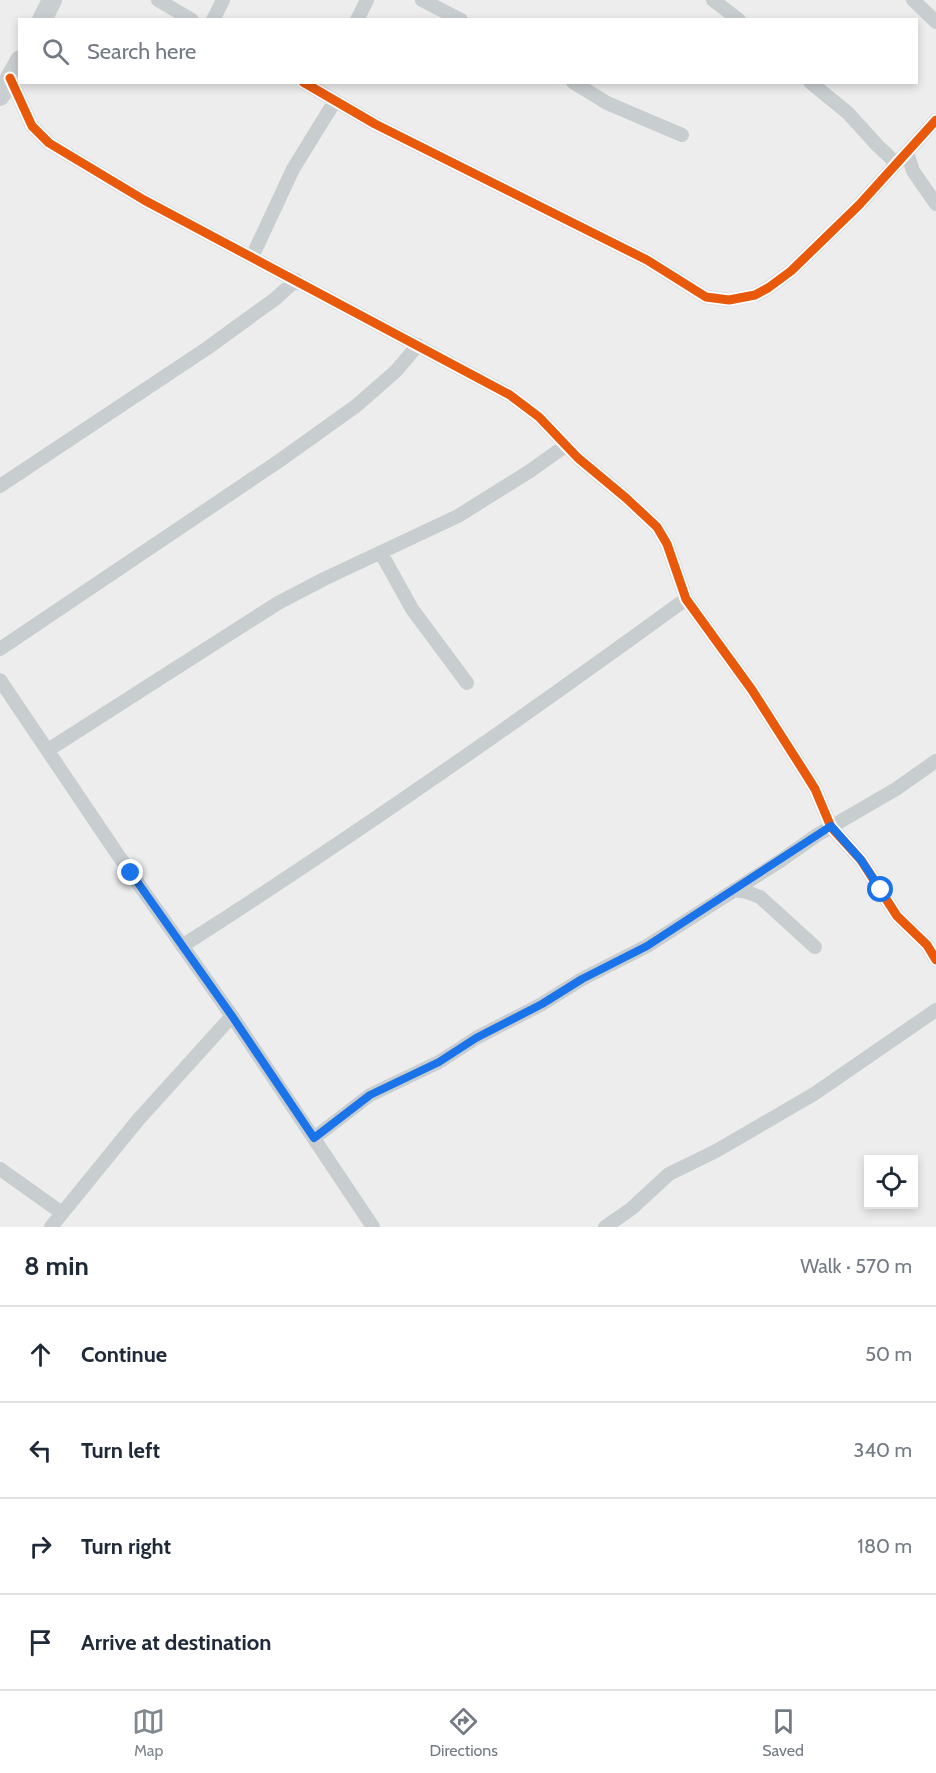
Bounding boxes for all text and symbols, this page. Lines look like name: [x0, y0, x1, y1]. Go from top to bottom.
search box: [18, 18, 918, 84]
icon: search: [39, 35, 72, 68]
text: Search here: [87, 38, 196, 65]
route end: [117, 859, 143, 885]
route start: [867, 876, 893, 902]
map controls: [864, 1155, 918, 1209]
button: locate: [864, 1155, 918, 1209]
text: 8 min: [24, 1250, 89, 1282]
text: Walk · 570 m: [800, 1254, 912, 1278]
icon: ahead: [24, 1338, 57, 1371]
text: Continue: [81, 1341, 167, 1368]
text: 50 m: [865, 1342, 912, 1366]
icon: left: [24, 1434, 57, 1467]
text: Turn left: [81, 1437, 160, 1464]
text: 340 m: [854, 1438, 912, 1462]
icon: right: [24, 1530, 57, 1563]
text: Turn right: [81, 1533, 171, 1560]
text: 180 m: [857, 1534, 912, 1558]
icon: arrive: [24, 1626, 57, 1659]
text: Arrive at destination: [81, 1629, 271, 1656]
tab: Map: [132, 1705, 165, 1760]
tab: Directions: [430, 1705, 498, 1760]
tab: Saved: [762, 1705, 804, 1760]

